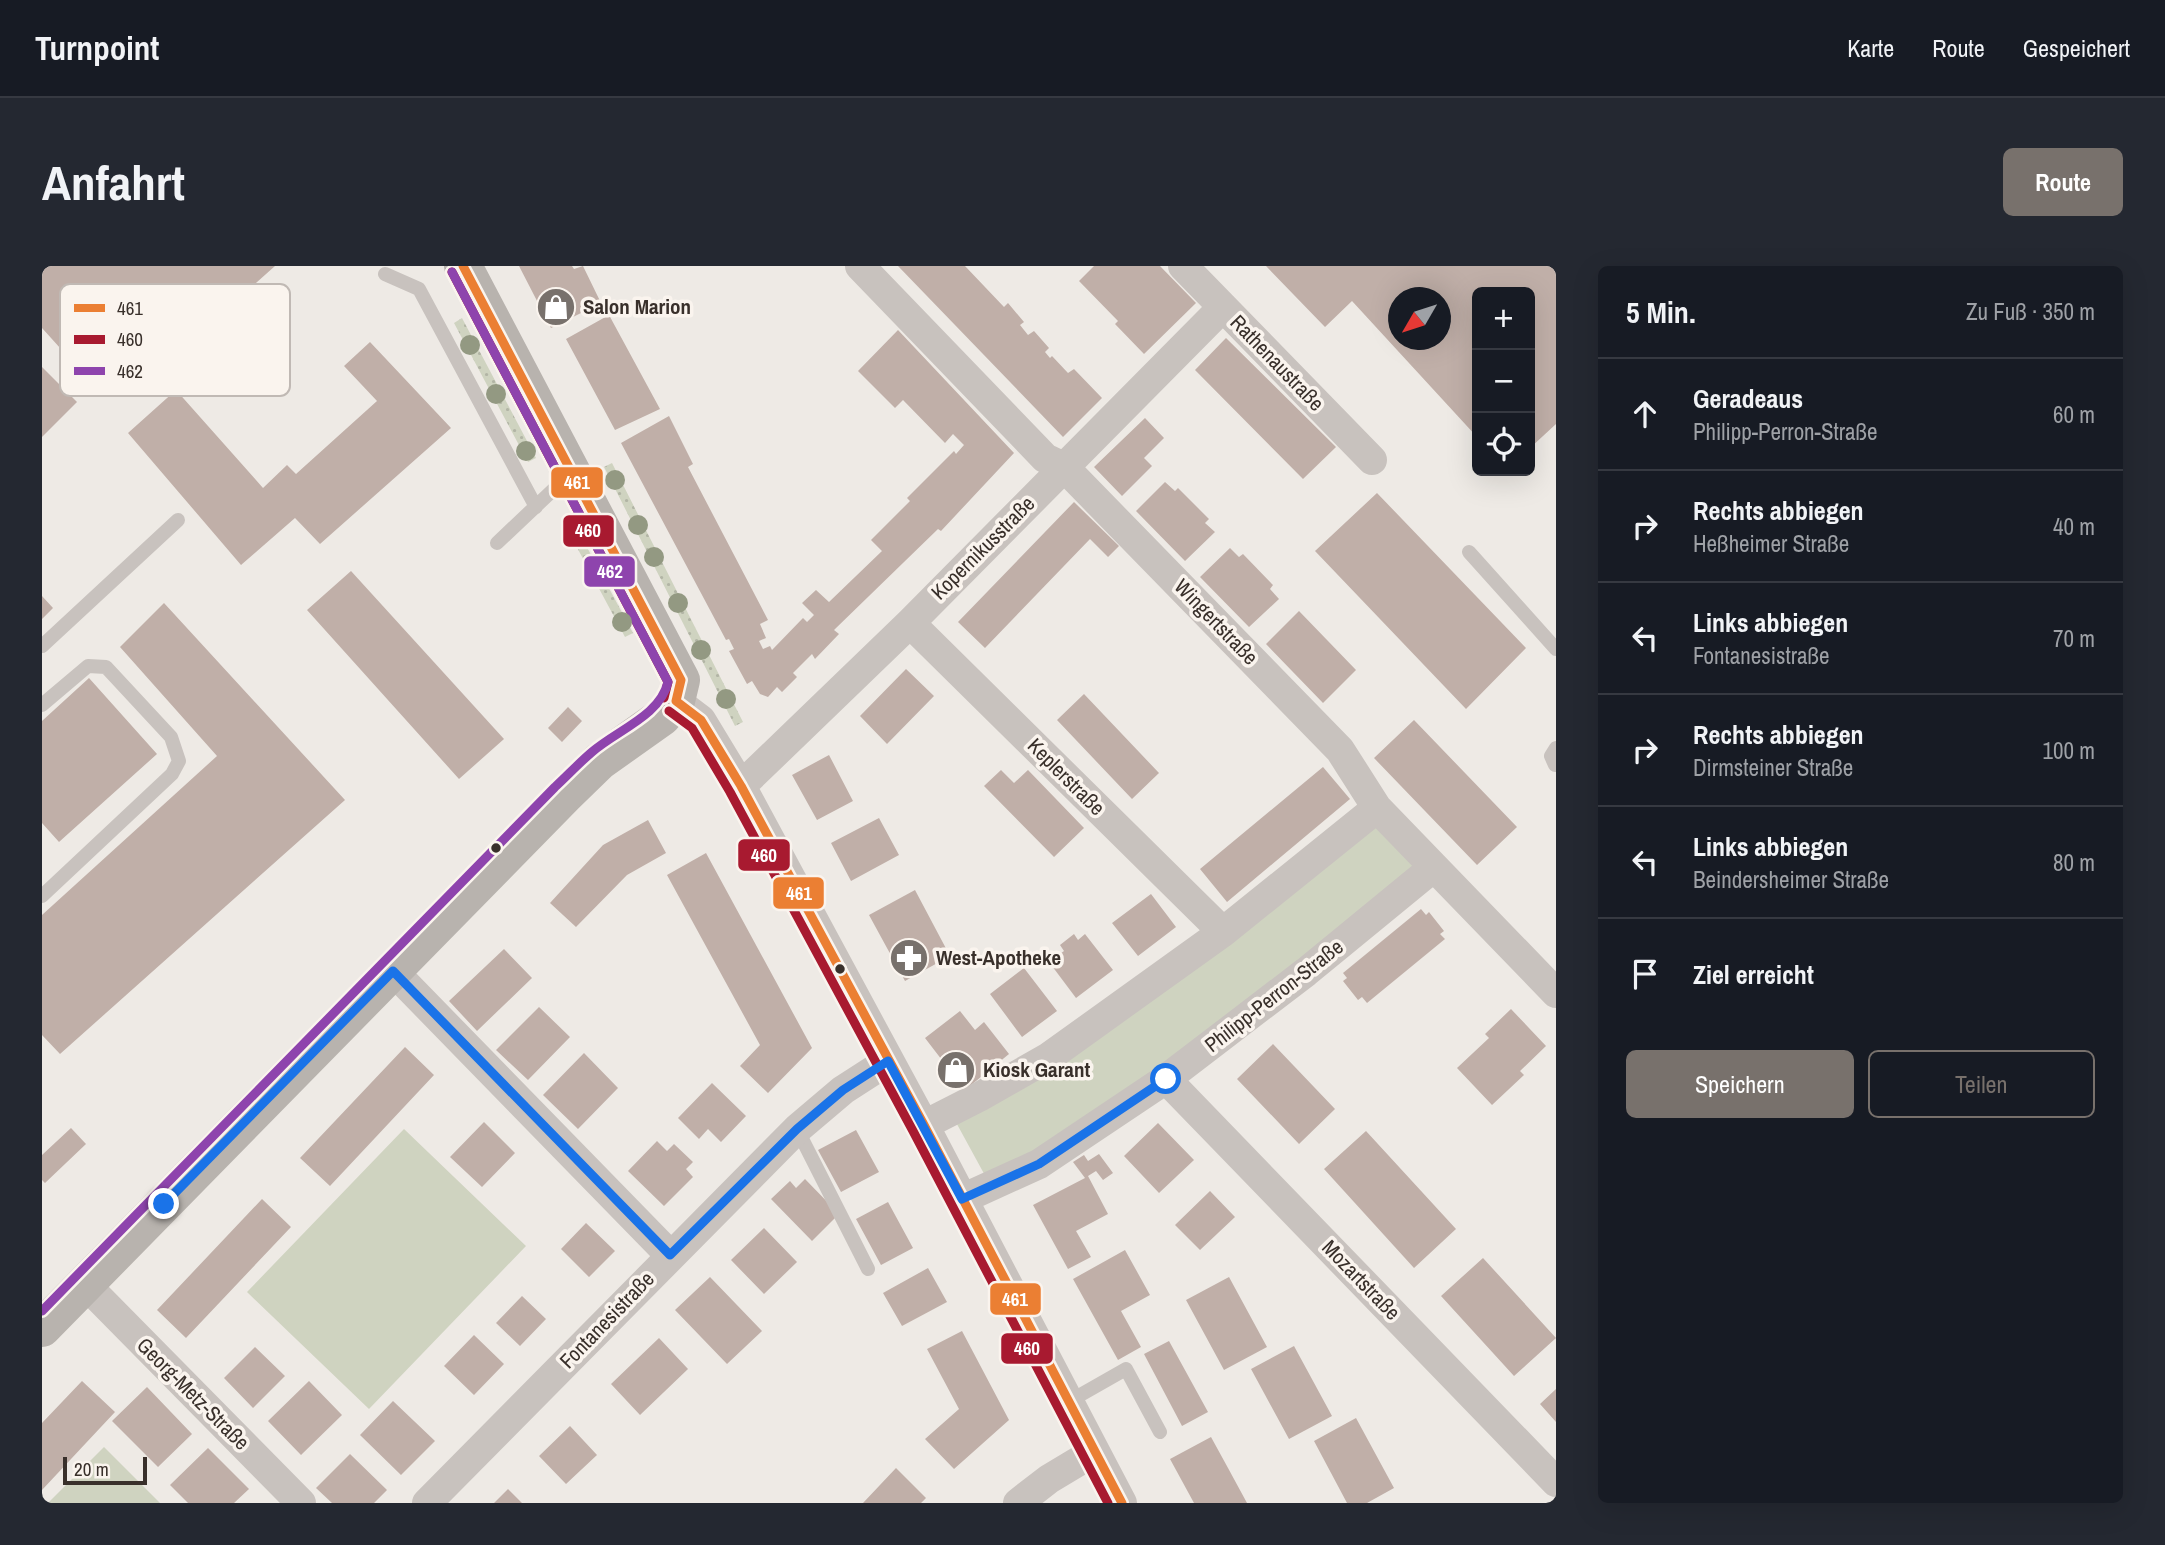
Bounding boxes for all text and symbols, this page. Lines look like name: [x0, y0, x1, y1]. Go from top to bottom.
text: Turnpoint: [35, 26, 159, 70]
text: Karte: [1847, 32, 1894, 64]
text: Route: [1932, 32, 1985, 64]
text: Gespeichert: [2023, 32, 2130, 64]
button: Route: [2003, 148, 2123, 216]
text: Anfahrt: [42, 149, 185, 215]
legend: [60, 284, 290, 396]
shop icon: Salon Marion: [535, 286, 577, 328]
north arrow: [1388, 287, 1451, 350]
map controls: [1472, 287, 1535, 476]
button: +: [1472, 287, 1535, 350]
place label: Salon Marion: [583, 292, 691, 321]
text: 5 Min.: [1626, 292, 1696, 332]
text: 461: [117, 295, 143, 321]
text: Zu Fuß · 350 m: [1966, 296, 2095, 327]
street label: Rathenaustraße: [1224, 308, 1331, 417]
text: 460: [117, 326, 143, 352]
button: −: [1472, 350, 1535, 413]
text: 462: [117, 358, 143, 384]
text: Geradeaus: [1693, 381, 1803, 416]
icon: ahead: [1626, 395, 1664, 433]
text: 60 m: [2053, 399, 2095, 430]
button: locate: [1472, 413, 1535, 476]
text: Philipp-Perron-Straße: [1693, 416, 1877, 447]
line badge: 461: [550, 466, 604, 499]
text: 461: [564, 469, 590, 495]
street label: Kopernikusstraße: [924, 489, 1041, 606]
text: Rechts abbiegen: [1693, 493, 1864, 528]
icon: right: [1626, 507, 1664, 545]
text: 40 m: [2053, 511, 2095, 542]
line badge: 460: [562, 514, 615, 548]
text: 460: [575, 517, 601, 543]
text: Heßheimer Straße: [1693, 528, 1849, 559]
line badge: 462: [583, 555, 636, 588]
text: 462: [597, 558, 623, 584]
street label: Wingertstraße: [1168, 572, 1265, 671]
text: Links abbiegen: [1693, 605, 1848, 640]
icon: left: [1626, 619, 1664, 657]
text: 70 m: [2053, 623, 2095, 654]
text: Fontanesistraße: [1693, 640, 1829, 671]
text: Rechts abbiegen: [1693, 717, 1864, 752]
icon: right: [1626, 731, 1664, 769]
street label: Keplerstraße: [1021, 732, 1111, 822]
text: 100 m: [2043, 735, 2095, 766]
text: Dirmsteiner Straße: [1693, 752, 1853, 783]
text: Links abbiegen: [1693, 829, 1848, 864]
line badge: 460: [737, 838, 791, 872]
unlabelled marker: [489, 841, 503, 855]
text: 460: [751, 842, 777, 868]
icon: left: [1626, 843, 1664, 881]
text: 80 m: [2053, 847, 2095, 878]
text: Beindersheimer Straße: [1693, 864, 1889, 895]
line badge: 461: [772, 876, 825, 910]
text: 461: [786, 880, 812, 906]
street label: Philipp-Perron-Straße: [1198, 932, 1349, 1059]
pharmacy icon: West-Apotheke: [888, 937, 930, 979]
place label: West-Apotheke: [936, 943, 1061, 972]
icon: arrive: [1626, 955, 1664, 993]
text: Ziel erreicht: [1693, 957, 1814, 992]
unlabelled marker: [833, 962, 847, 976]
shop icon: Kiosk Garant: [935, 1049, 977, 1091]
button: Speichern: [1626, 1050, 1854, 1118]
button: Teilen: [1868, 1050, 2095, 1118]
place label: Kiosk Garant: [983, 1055, 1090, 1084]
route start: [1150, 1063, 1181, 1094]
route end: [148, 1188, 179, 1219]
street label: Mozartstraße: [1316, 1233, 1407, 1326]
street label: Fontanesistraße: [553, 1265, 660, 1375]
line badge: 461: [989, 1282, 1042, 1316]
text: 461: [1002, 1286, 1028, 1312]
street label: Georg-Metz-Straße: [131, 1331, 256, 1456]
line badge: 460: [1000, 1332, 1054, 1365]
text: 460: [1014, 1335, 1040, 1361]
scale bar: [63, 1454, 147, 1486]
text: 20 m: [74, 1456, 109, 1482]

